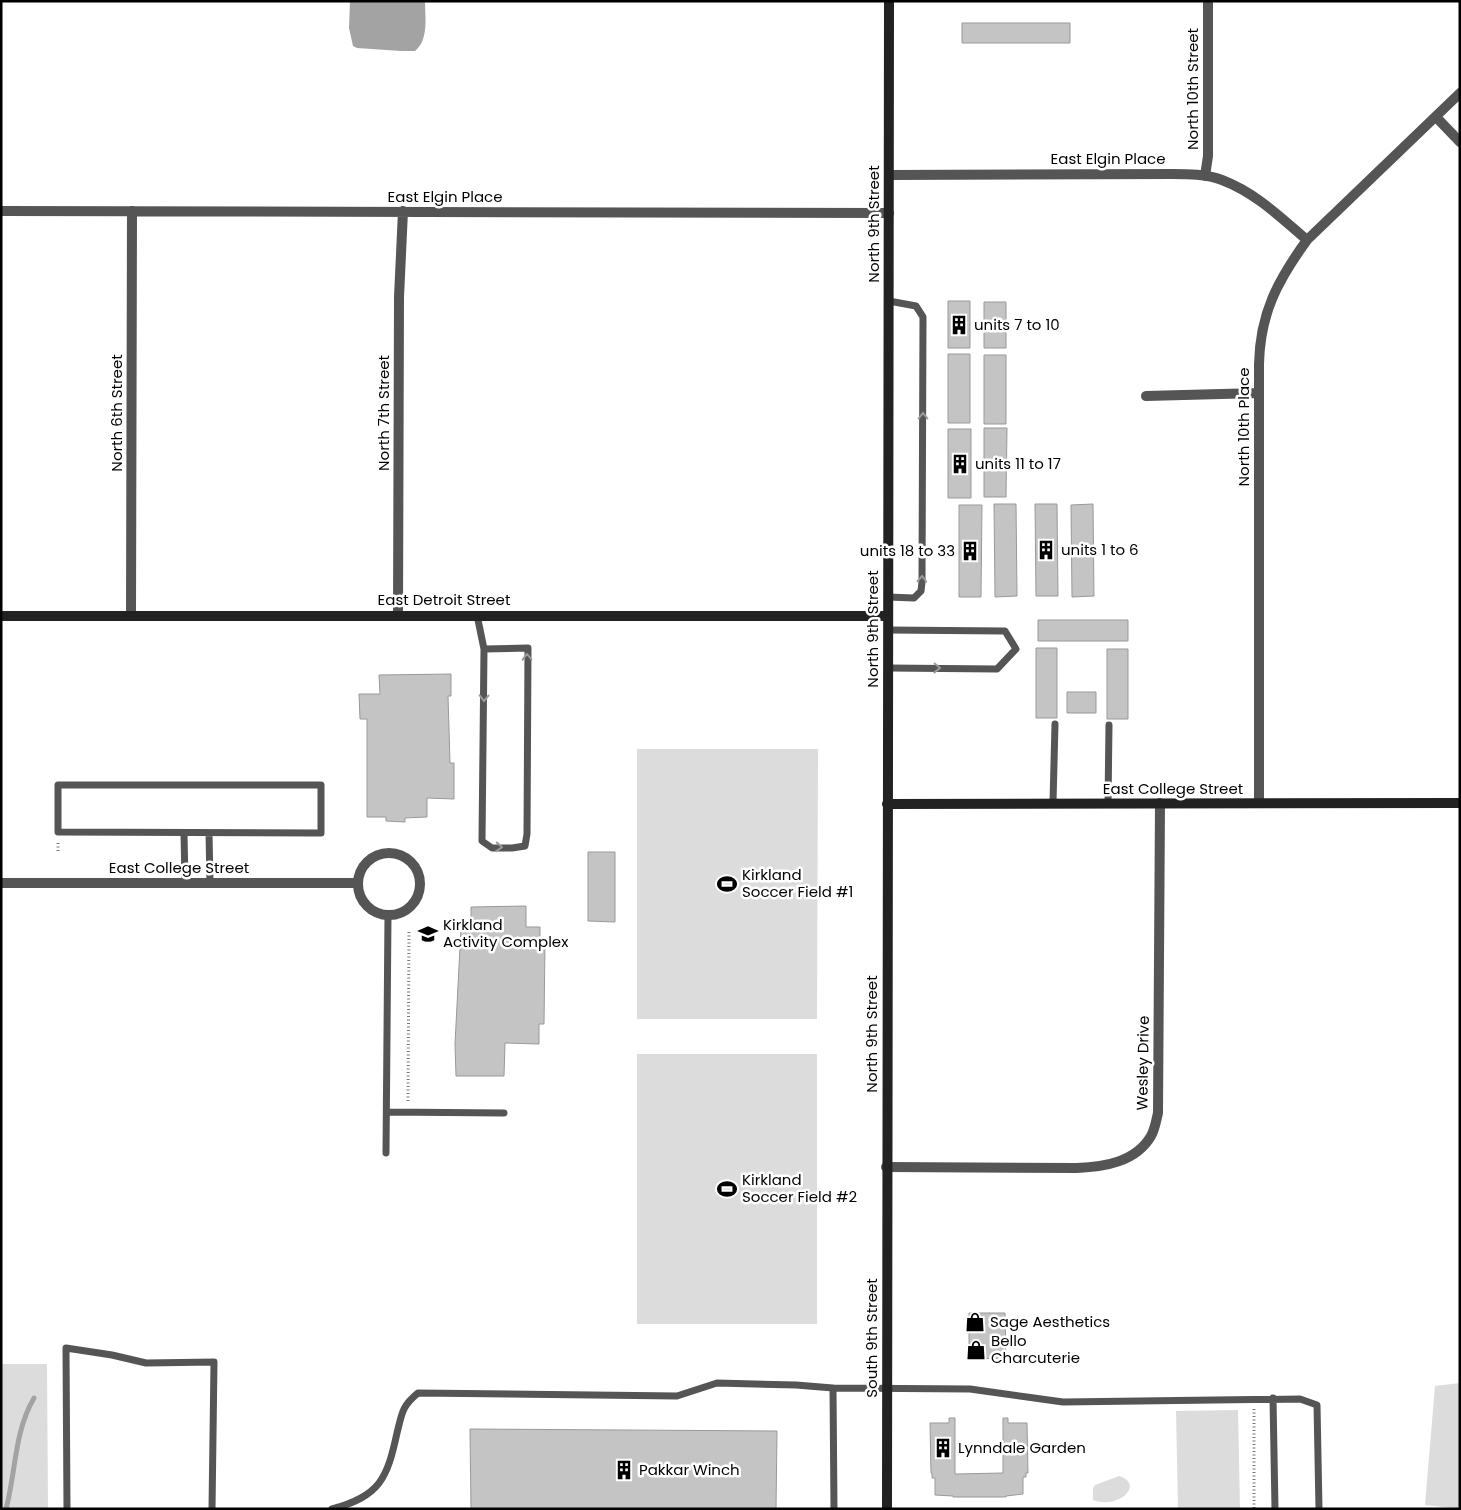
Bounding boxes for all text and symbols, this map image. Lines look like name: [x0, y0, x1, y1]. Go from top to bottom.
street label: North 10th Street: [1182, 28, 1203, 150]
street label: East Elgin Place: [1051, 148, 1165, 169]
street label: North 9th Street: [863, 165, 884, 283]
street label: East Elgin Place: [388, 186, 502, 207]
building icon: units 7 to 10: [948, 314, 970, 336]
place label: units 7 to 10: [974, 314, 1060, 335]
street label: North 6th Street: [106, 354, 127, 472]
street label: North 7th Street: [373, 355, 394, 471]
street label: North 10th Place: [1233, 367, 1254, 487]
one-way arrow: [918, 412, 928, 420]
building icon: units 11 to 17: [949, 453, 971, 475]
place label: units 11 to 17: [975, 453, 1061, 474]
building icon: units 1 to 6: [1035, 539, 1057, 561]
place label: units 1 to 6: [1061, 539, 1139, 560]
place label: units 18 to 33: [860, 540, 955, 561]
building icon: units 18 to 33: [959, 540, 981, 562]
street label: North 9th Street: [862, 570, 883, 688]
one-way arrow: [917, 574, 927, 582]
street label: East Detroit Street: [378, 589, 510, 610]
one-way arrow: [522, 652, 533, 660]
one-way arrow: [933, 663, 941, 673]
one-way arrow: [479, 694, 489, 702]
street label: East College Street: [1103, 778, 1243, 799]
one-way arrow: [496, 842, 504, 853]
street label: East College Street: [109, 857, 249, 878]
place label: Kirkland Soccer Field #1: [742, 864, 853, 902]
sports icon: Kirkland Soccer Field #1: [716, 873, 738, 895]
place label: Kirkland Activity Complex: [443, 914, 568, 952]
school or university icon: Kirkland Activity Complex: [417, 923, 439, 945]
street label: North 9th Street: [861, 975, 882, 1093]
street label: Wesley Drive: [1131, 1015, 1154, 1111]
place label: Kirkland Soccer Field #2: [742, 1169, 857, 1207]
sports icon: Kirkland Soccer Field #2: [716, 1178, 738, 1200]
street label: South 9th Street: [861, 1278, 882, 1398]
shop icon: Sage Aesthetics: [964, 1311, 986, 1333]
place label: Sage Aesthetics: [990, 1311, 1110, 1332]
place label: Bello Charcuterie: [991, 1330, 1080, 1368]
shop icon: Bello Charcuterie: [965, 1339, 987, 1361]
building icon: Lynndale Garden: [932, 1437, 954, 1459]
place label: Lynndale Garden: [958, 1437, 1086, 1458]
building icon: Pakkar Winch: [613, 1459, 635, 1481]
place label: Pakkar Winch: [639, 1459, 740, 1480]

